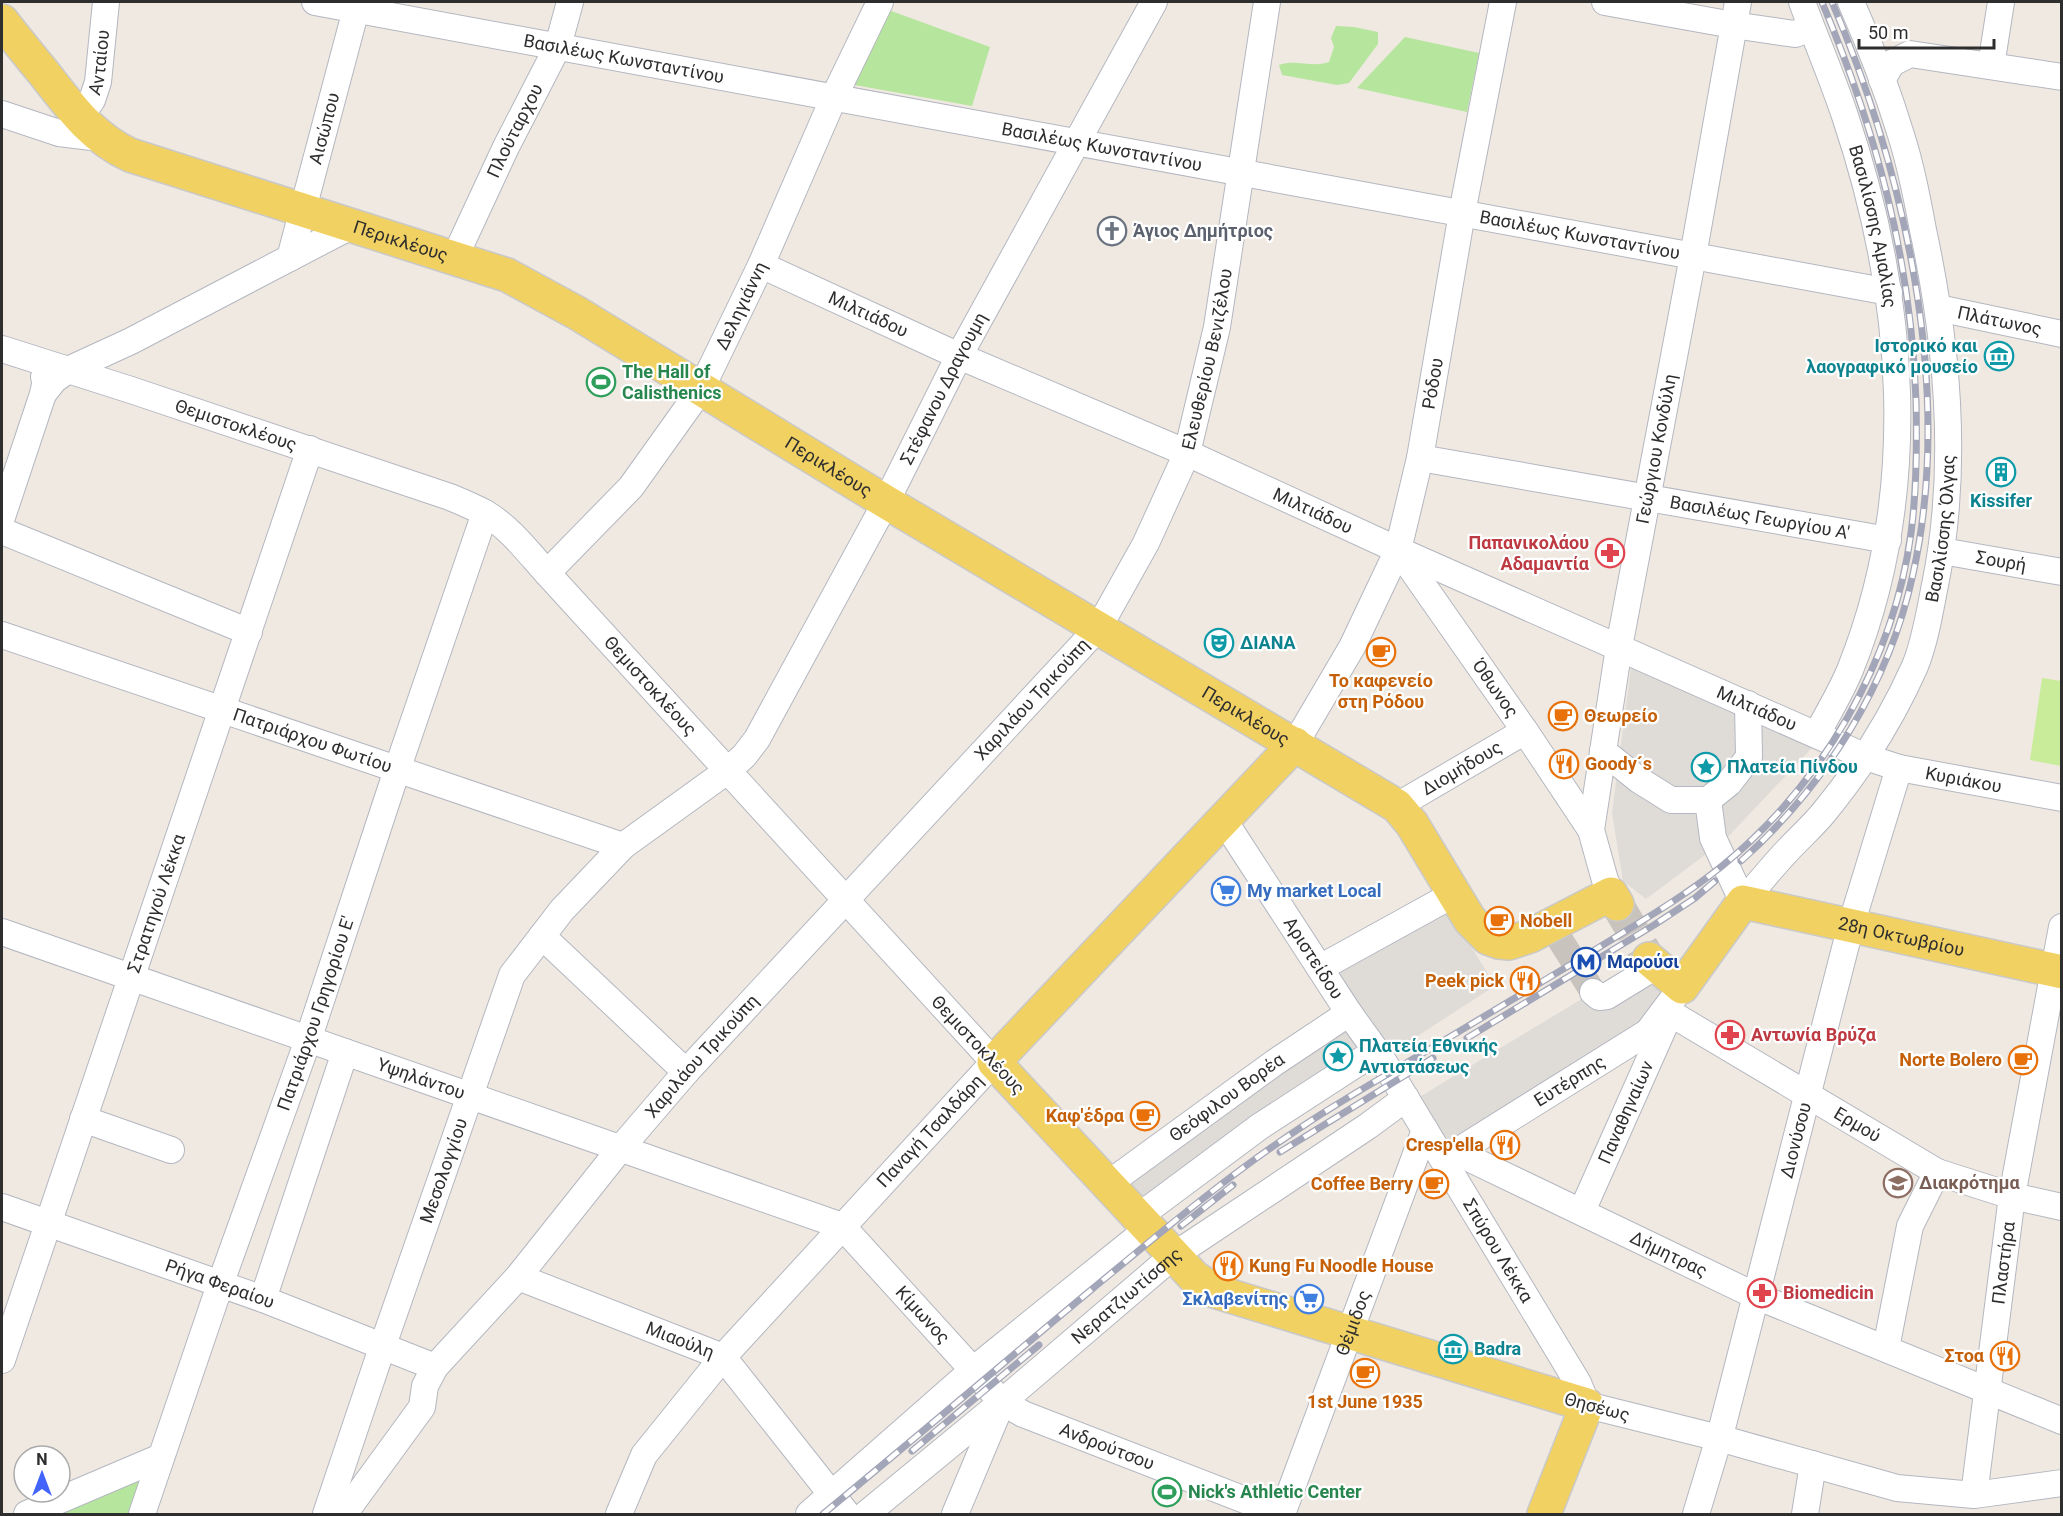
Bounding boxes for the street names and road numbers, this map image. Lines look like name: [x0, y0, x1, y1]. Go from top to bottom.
street label: Ανταίου: [83, 29, 113, 98]
street label: Βασιλέως Κωνσταντίνου: [522, 30, 726, 87]
street label: Πλούταρχου: [482, 80, 547, 181]
street label: Αισώπου: [304, 90, 343, 166]
street label: Βασιλέως Κωνσταντίνου: [1000, 118, 1204, 175]
street label: Βασιλίσσης Αμαλίας: [1845, 142, 1901, 309]
street label: Βασιλέως Κωνσταντίνου: [1478, 206, 1682, 263]
street label: Περικλέους: [351, 216, 451, 266]
street label: Δεληγιάννη: [711, 258, 771, 353]
street label: Ελευθερίου Βενιζέλου: [1177, 267, 1236, 452]
street label: Μιλτιάδου: [825, 286, 912, 341]
street label: Πλάτωνος: [1956, 301, 2044, 340]
street label: Στέφανου Δραγουμη: [896, 309, 991, 468]
street label: Ρόδου: [1418, 356, 1447, 411]
street label: Γεώργιου Κονδύλη: [1632, 372, 1680, 525]
street label: Θεμιστοκλέους: [172, 395, 300, 455]
street label: Περικλέους: [781, 432, 876, 501]
street label: Βασιλίσσης Όλγας: [1921, 455, 1958, 604]
street label: Μιλτιάδου: [1270, 483, 1356, 538]
street label: Βασιλέως Γεωργίου Α': [1668, 491, 1851, 543]
street label: Σουρή: [1974, 546, 2028, 576]
street label: Θεμιστοκλέους: [600, 632, 701, 740]
street label: Χαριλάου Τρικούπη: [970, 634, 1093, 764]
street label: Όθωνος: [1468, 654, 1523, 721]
street label: Περικλέους: [1198, 681, 1293, 750]
street label: Μιλτιάδου: [1714, 681, 1800, 735]
street label: Πατριάρχου Φωτίου: [231, 703, 395, 777]
street label: Διομήδους: [1418, 736, 1505, 799]
street label: Κυριάκου: [1924, 762, 2003, 797]
street label: Στρατηγού Λέκκα: [123, 830, 189, 975]
street label: 28η Οκτωβρίου: [1836, 912, 1966, 960]
street label: Πατριάρχου Γρηγορίου Ε': [272, 913, 358, 1113]
street label: Αριστείδου: [1280, 913, 1348, 1003]
street label: Χαριλάου Τρικούπη: [641, 990, 763, 1122]
street label: Θεμιστοκλέους: [927, 991, 1029, 1098]
street label: Θεόφιλου Βορέα: [1165, 1048, 1289, 1146]
street label: Ευτέρπης: [1530, 1051, 1609, 1111]
street label: Υψηλάντου: [375, 1053, 468, 1103]
street label: Παναθηναίων: [1593, 1057, 1658, 1167]
street label: Παναγή Τσαλδάρη: [872, 1070, 987, 1191]
street label: Διονύσου: [1776, 1100, 1815, 1180]
street label: Ερμού: [1831, 1102, 1885, 1146]
street label: Μεσολογγίου: [415, 1115, 471, 1226]
street label: Σπύρου Λέκκα: [1459, 1195, 1538, 1307]
street label: Πλαστήρα: [1987, 1219, 2019, 1305]
street label: Δήμητρας: [1627, 1226, 1711, 1281]
street label: Νερατζιωτίσσης: [1067, 1243, 1185, 1348]
street label: Ρήγα Φεραίου: [163, 1254, 278, 1312]
street label: Κίμωνος: [892, 1281, 955, 1348]
street label: Θέμιδος: [1331, 1287, 1374, 1358]
street label: Μιαούλη: [643, 1317, 718, 1363]
street label: Θησέως: [1562, 1388, 1632, 1425]
street label: Ανδρούτσου: [1057, 1418, 1157, 1474]

